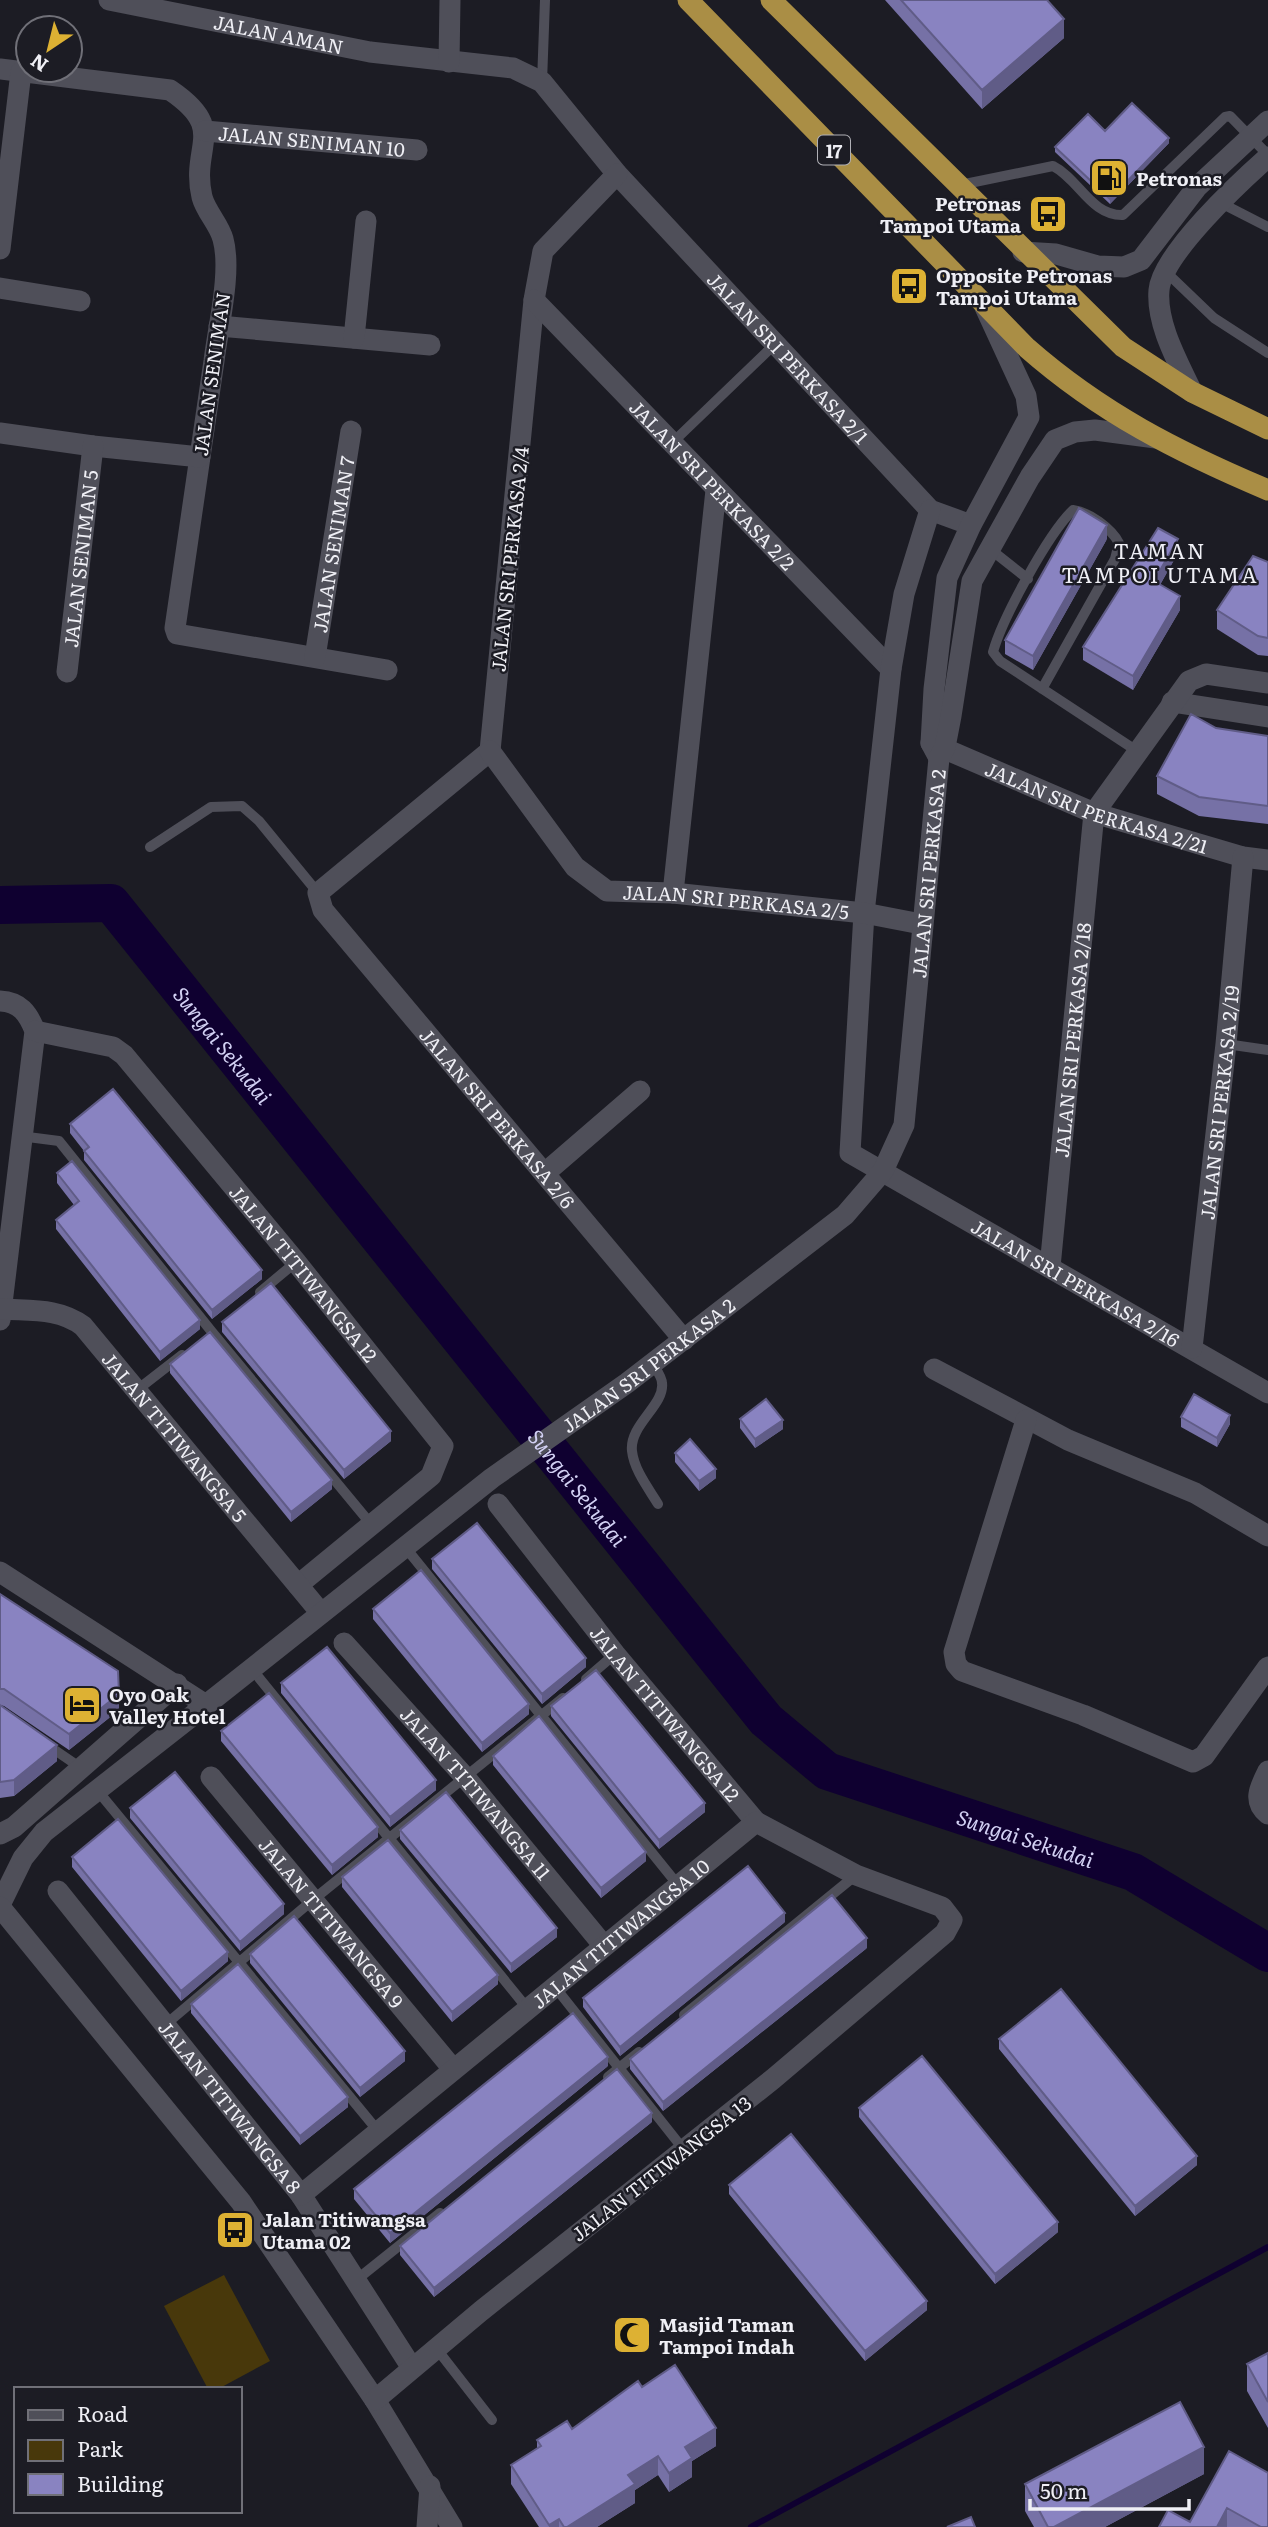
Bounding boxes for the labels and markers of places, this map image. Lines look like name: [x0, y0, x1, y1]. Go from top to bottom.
fuel station icon: Petronas: [1088, 157, 1130, 199]
place label: Petronas: [1136, 164, 1222, 192]
place label: Petronas Tampoi Utama: [880, 189, 1021, 239]
bus stop icon: Petronas Tampoi Utama: [1027, 193, 1069, 235]
place label: Opposite Petronas Tampoi Utama: [936, 261, 1112, 311]
bus stop icon: Opposite Petronas Tampoi Utama: [888, 265, 930, 307]
place label: Oyo Oak Valley Hotel: [109, 1680, 226, 1730]
hotel icon: Oyo Oak Valley Hotel: [61, 1684, 103, 1726]
place label: Jalan Titiwangsa Utama 02: [262, 2205, 426, 2255]
bus stop icon: Jalan Titiwangsa Utama 02: [214, 2209, 256, 2251]
place label: Masjid Taman Tampoi Indah: [659, 2310, 795, 2360]
mosque icon: Masjid Taman Tampoi Indah: [611, 2314, 653, 2356]

